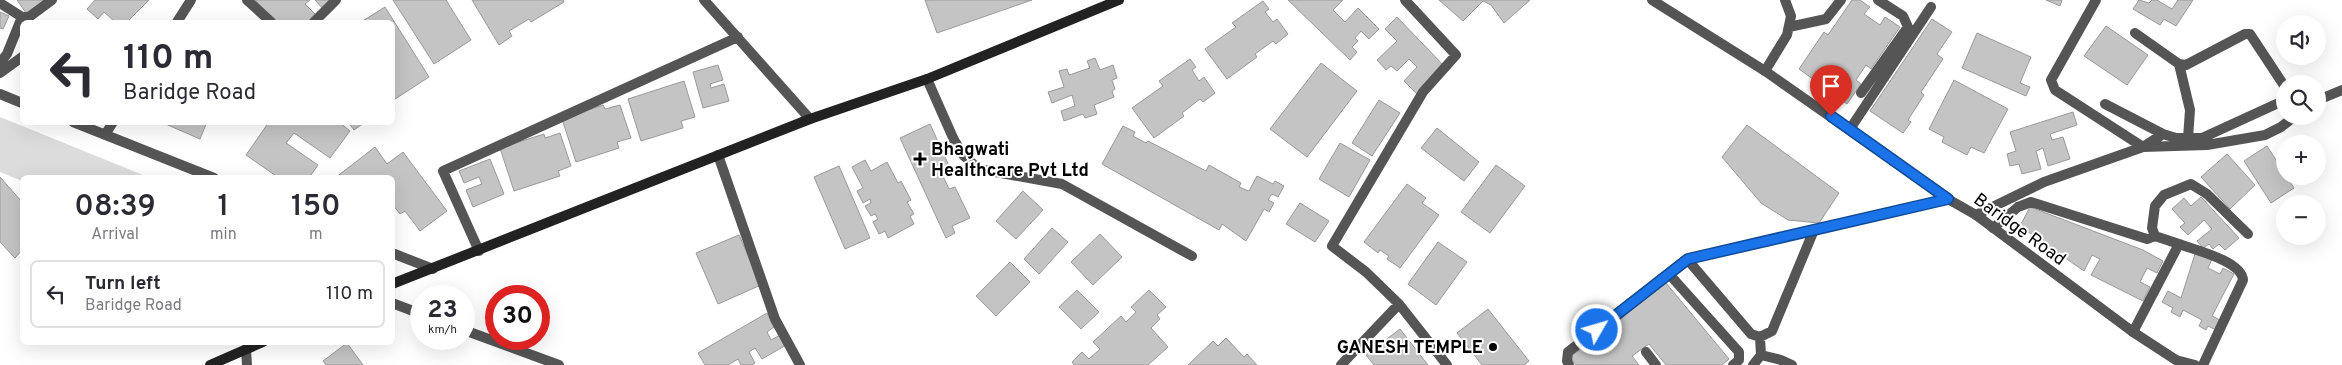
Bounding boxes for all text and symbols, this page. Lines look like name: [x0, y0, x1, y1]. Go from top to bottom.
map controls: [2276, 15, 2326, 245]
button: sound: [2276, 15, 2326, 65]
text: 110 m: [123, 37, 213, 81]
icon: left: [40, 40, 105, 105]
pin: [1810, 65, 1852, 116]
icon: arrive: [1817, 72, 1845, 100]
button: search: [2276, 75, 2326, 125]
text: Baridge Road: [123, 80, 256, 107]
button: +: [2276, 135, 2326, 185]
place label: Bhagwati Healthcare Pvt Ltd: [931, 139, 1089, 183]
marker: Bhagwati Healthcare Pvt Ltd: [913, 152, 927, 166]
text: 08:39: [74, 189, 156, 226]
text: 1: [218, 189, 229, 226]
text: 150: [291, 189, 341, 226]
street label: Baridge Road: [1968, 189, 2070, 272]
button: −: [2276, 195, 2326, 245]
text: Arrival: [91, 225, 139, 245]
text: min: [210, 225, 237, 245]
text: m: [309, 225, 323, 245]
text: Turn left: [85, 272, 161, 296]
icon: left: [42, 280, 70, 308]
text: 110 m: [326, 282, 373, 306]
speed limit sign: 30: [485, 285, 550, 350]
text: 23: [427, 295, 458, 327]
text: Baridge Road: [85, 296, 182, 316]
position arrow: [1570, 303, 1622, 355]
text: km/h: [428, 322, 457, 338]
place label: GANESH TEMPLE: [1337, 337, 1483, 360]
marker: GANESH TEMPLE: [1487, 341, 1499, 353]

